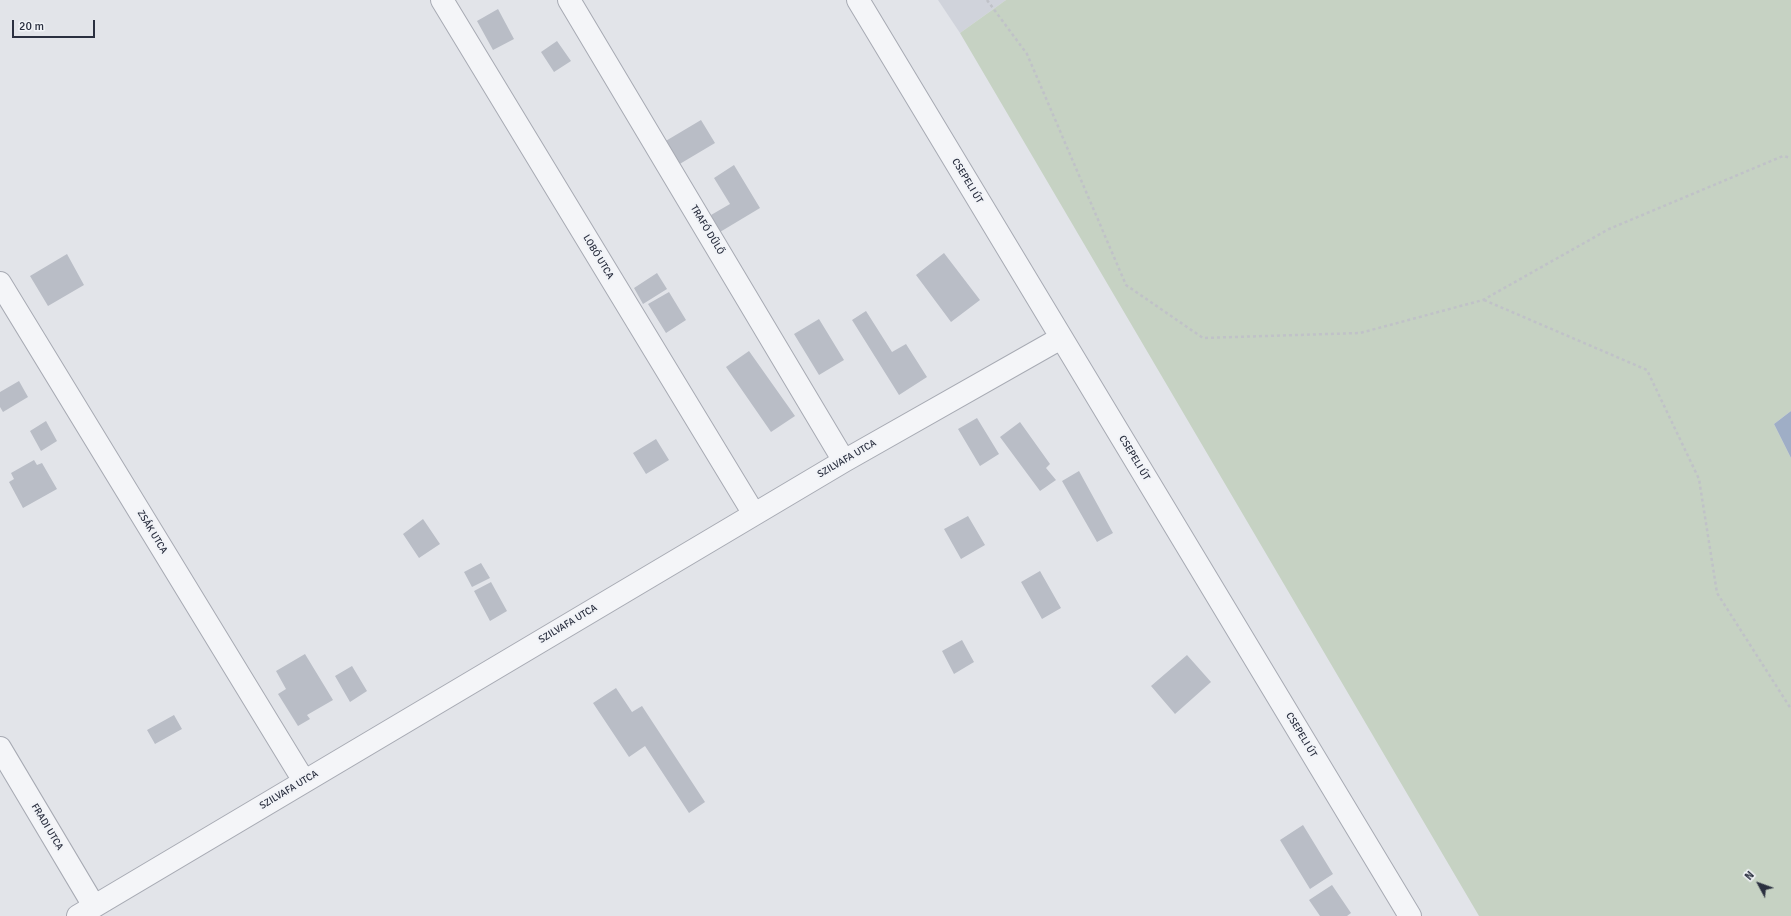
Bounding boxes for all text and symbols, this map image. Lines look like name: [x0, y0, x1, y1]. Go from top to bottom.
scale bar: [14, 12, 97, 38]
text: 20 m: [19, 19, 44, 34]
street label: CSEPELI ÚT: [949, 156, 985, 206]
street label: TRAFÓ DŰLŐ: [688, 203, 726, 257]
street label: LOBÓ UTCA: [580, 233, 616, 281]
street label: CSEPELI ÚT: [1116, 433, 1152, 483]
street label: SZILVAFA UTCA: [815, 437, 879, 481]
street label: ZSÁK UTCA: [134, 508, 170, 556]
street label: SZILVAFA UTCA: [537, 602, 599, 646]
street label: CSEPELI ÚT: [1283, 710, 1319, 760]
street label: SZILVAFA UTCA: [258, 768, 320, 812]
street label: FRADI UTCA: [28, 801, 66, 853]
north arrow: [1739, 864, 1779, 904]
text: N: [1742, 869, 1757, 883]

